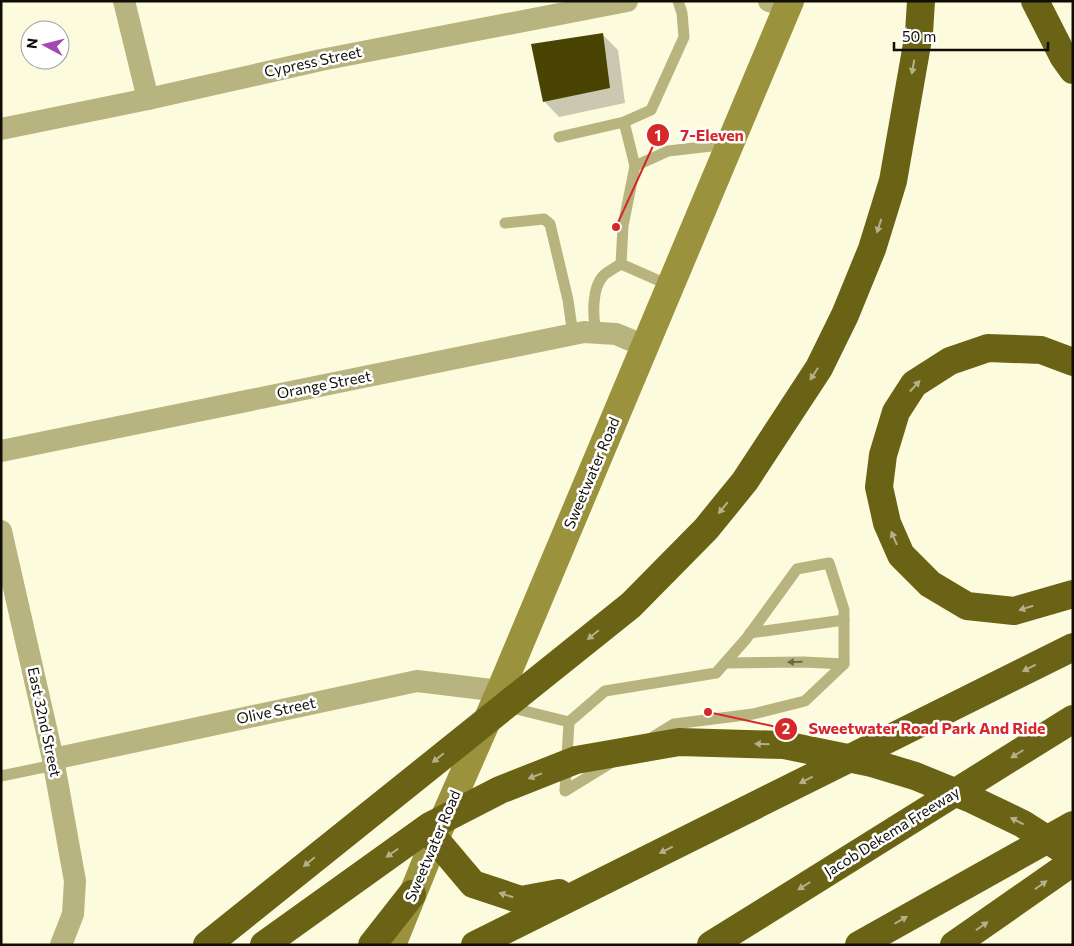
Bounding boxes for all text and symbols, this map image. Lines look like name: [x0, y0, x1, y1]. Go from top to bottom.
north arrow: [20, 20, 70, 70]
scale bar: [894, 20, 1048, 52]
text: 50 m: [902, 27, 936, 45]
text: N: [23, 37, 41, 50]
street label: Cypress Street: [262, 42, 363, 80]
one-way arrow: [909, 59, 917, 75]
callout: 7-Eleven: [645, 120, 754, 151]
text: 7-Eleven: [680, 125, 744, 144]
text: 1: [655, 126, 661, 144]
one-way arrow: [875, 218, 882, 233]
street label: Orange Street: [275, 366, 372, 402]
one-way arrow: [810, 368, 819, 381]
one-way arrow: [909, 380, 921, 392]
street label: Sweetwater Road: [559, 414, 623, 531]
one-way arrow: [717, 501, 728, 514]
one-way arrow: [889, 531, 897, 545]
one-way arrow: [1018, 604, 1033, 612]
one-way arrow: [587, 630, 600, 641]
one-way arrow: [787, 658, 803, 666]
one-way arrow: [1022, 664, 1036, 672]
street label: East 32nd Street: [25, 665, 65, 778]
street label: Olive Street: [235, 693, 317, 727]
callout: Sweetwater Road Park And Ride: [773, 713, 1056, 744]
text: Sweetwater Road Park And Ride: [808, 718, 1046, 737]
text: 2: [782, 719, 790, 737]
one-way arrow: [754, 740, 770, 748]
one-way arrow: [1010, 749, 1023, 758]
one-way arrow: [432, 753, 445, 764]
one-way arrow: [527, 773, 542, 780]
one-way arrow: [798, 776, 813, 784]
street label: Jacob Dekema Freeway: [821, 782, 963, 880]
street label: Sweetwater Road: [400, 787, 464, 904]
one-way arrow: [1009, 817, 1024, 825]
one-way arrow: [658, 846, 673, 854]
one-way arrow: [385, 848, 399, 858]
one-way arrow: [303, 856, 316, 867]
one-way arrow: [1034, 880, 1048, 890]
one-way arrow: [798, 882, 811, 891]
one-way arrow: [498, 891, 513, 899]
one-way arrow: [894, 916, 907, 925]
one-way arrow: [975, 921, 989, 931]

